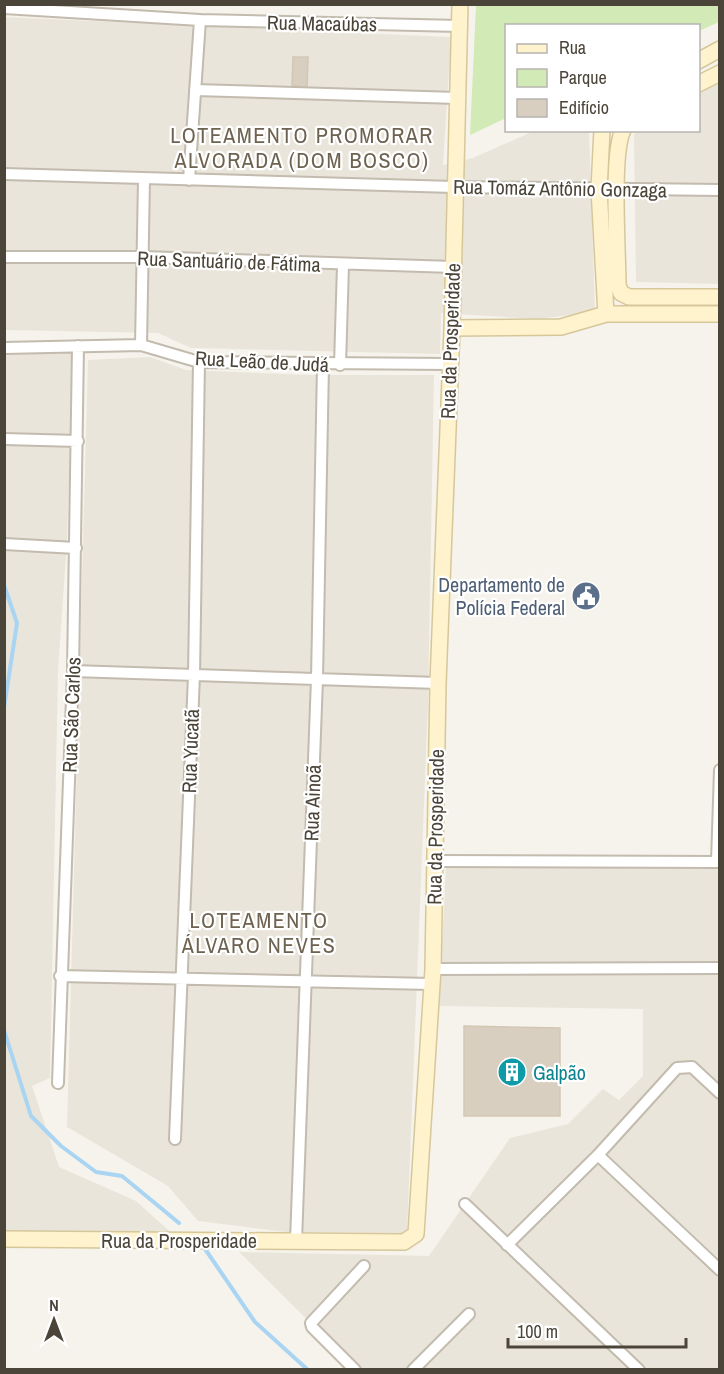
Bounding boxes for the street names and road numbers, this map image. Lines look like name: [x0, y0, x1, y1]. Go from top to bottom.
street label: Rua Macaúbas: [267, 9, 377, 37]
street label: Rua Tomáz Antônio Gonzaga: [453, 173, 667, 203]
street label: Rua Santuário de Fátima: [137, 244, 321, 278]
street label: Rua da Prosperidade: [434, 263, 466, 419]
street label: Rua Leão de Judá: [194, 344, 330, 378]
street label: Rua São Carlos: [55, 657, 87, 773]
street label: Rua Yucatã: [175, 708, 205, 794]
street label: Rua da Prosperidade: [420, 749, 450, 905]
street label: Rua Ainoã: [297, 764, 327, 842]
street label: Rua da Prosperidade: [101, 1227, 257, 1254]

